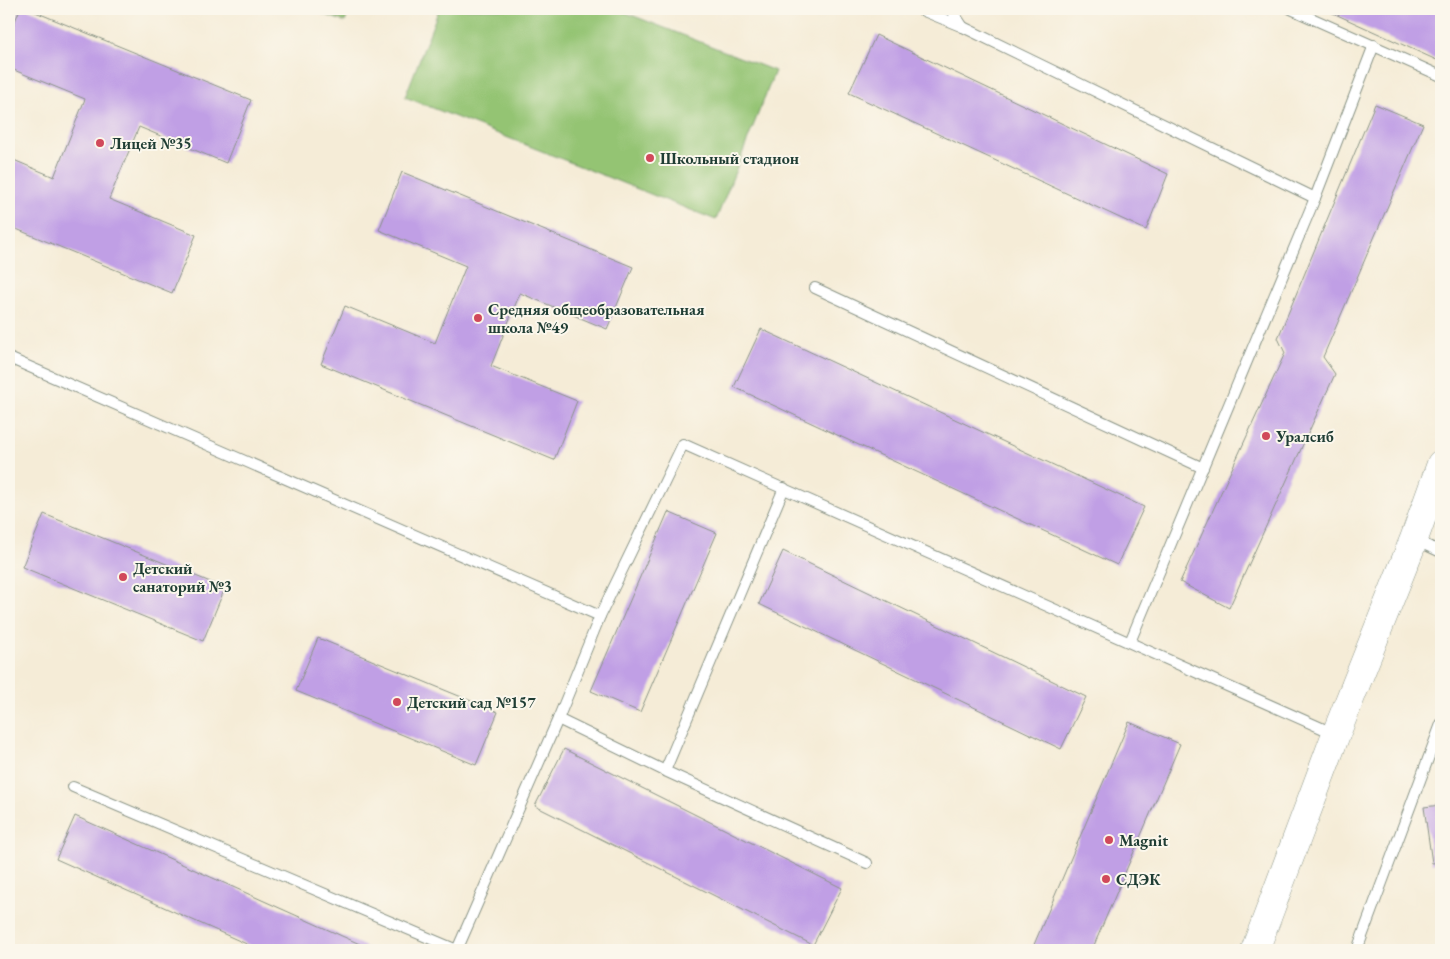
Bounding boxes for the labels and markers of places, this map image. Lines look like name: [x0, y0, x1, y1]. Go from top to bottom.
place label: Лицей №35: [110, 133, 192, 154]
marker: Лицей №35: [94, 137, 106, 149]
place label: Школьный стадион: [660, 148, 799, 169]
marker: Школьный стадион: [644, 152, 656, 164]
place label: Средняя общеобразовательная школа №49: [488, 299, 705, 338]
marker: Средняя общеобразовательная школа №49: [472, 312, 484, 324]
place label: Уралсиб: [1275, 426, 1334, 447]
marker: Уралсиб: [1260, 430, 1272, 442]
place label: Детский санаторий №3: [133, 558, 232, 597]
marker: Детский санаторий №3: [117, 571, 129, 583]
place label: Детский сад №157: [407, 692, 536, 713]
marker: Детский сад №157: [391, 696, 403, 708]
place label: Magnit: [1119, 830, 1168, 851]
marker: Magnit: [1103, 834, 1115, 846]
place label: СДЭК: [1116, 869, 1161, 890]
marker: СДЭК: [1100, 873, 1112, 885]

